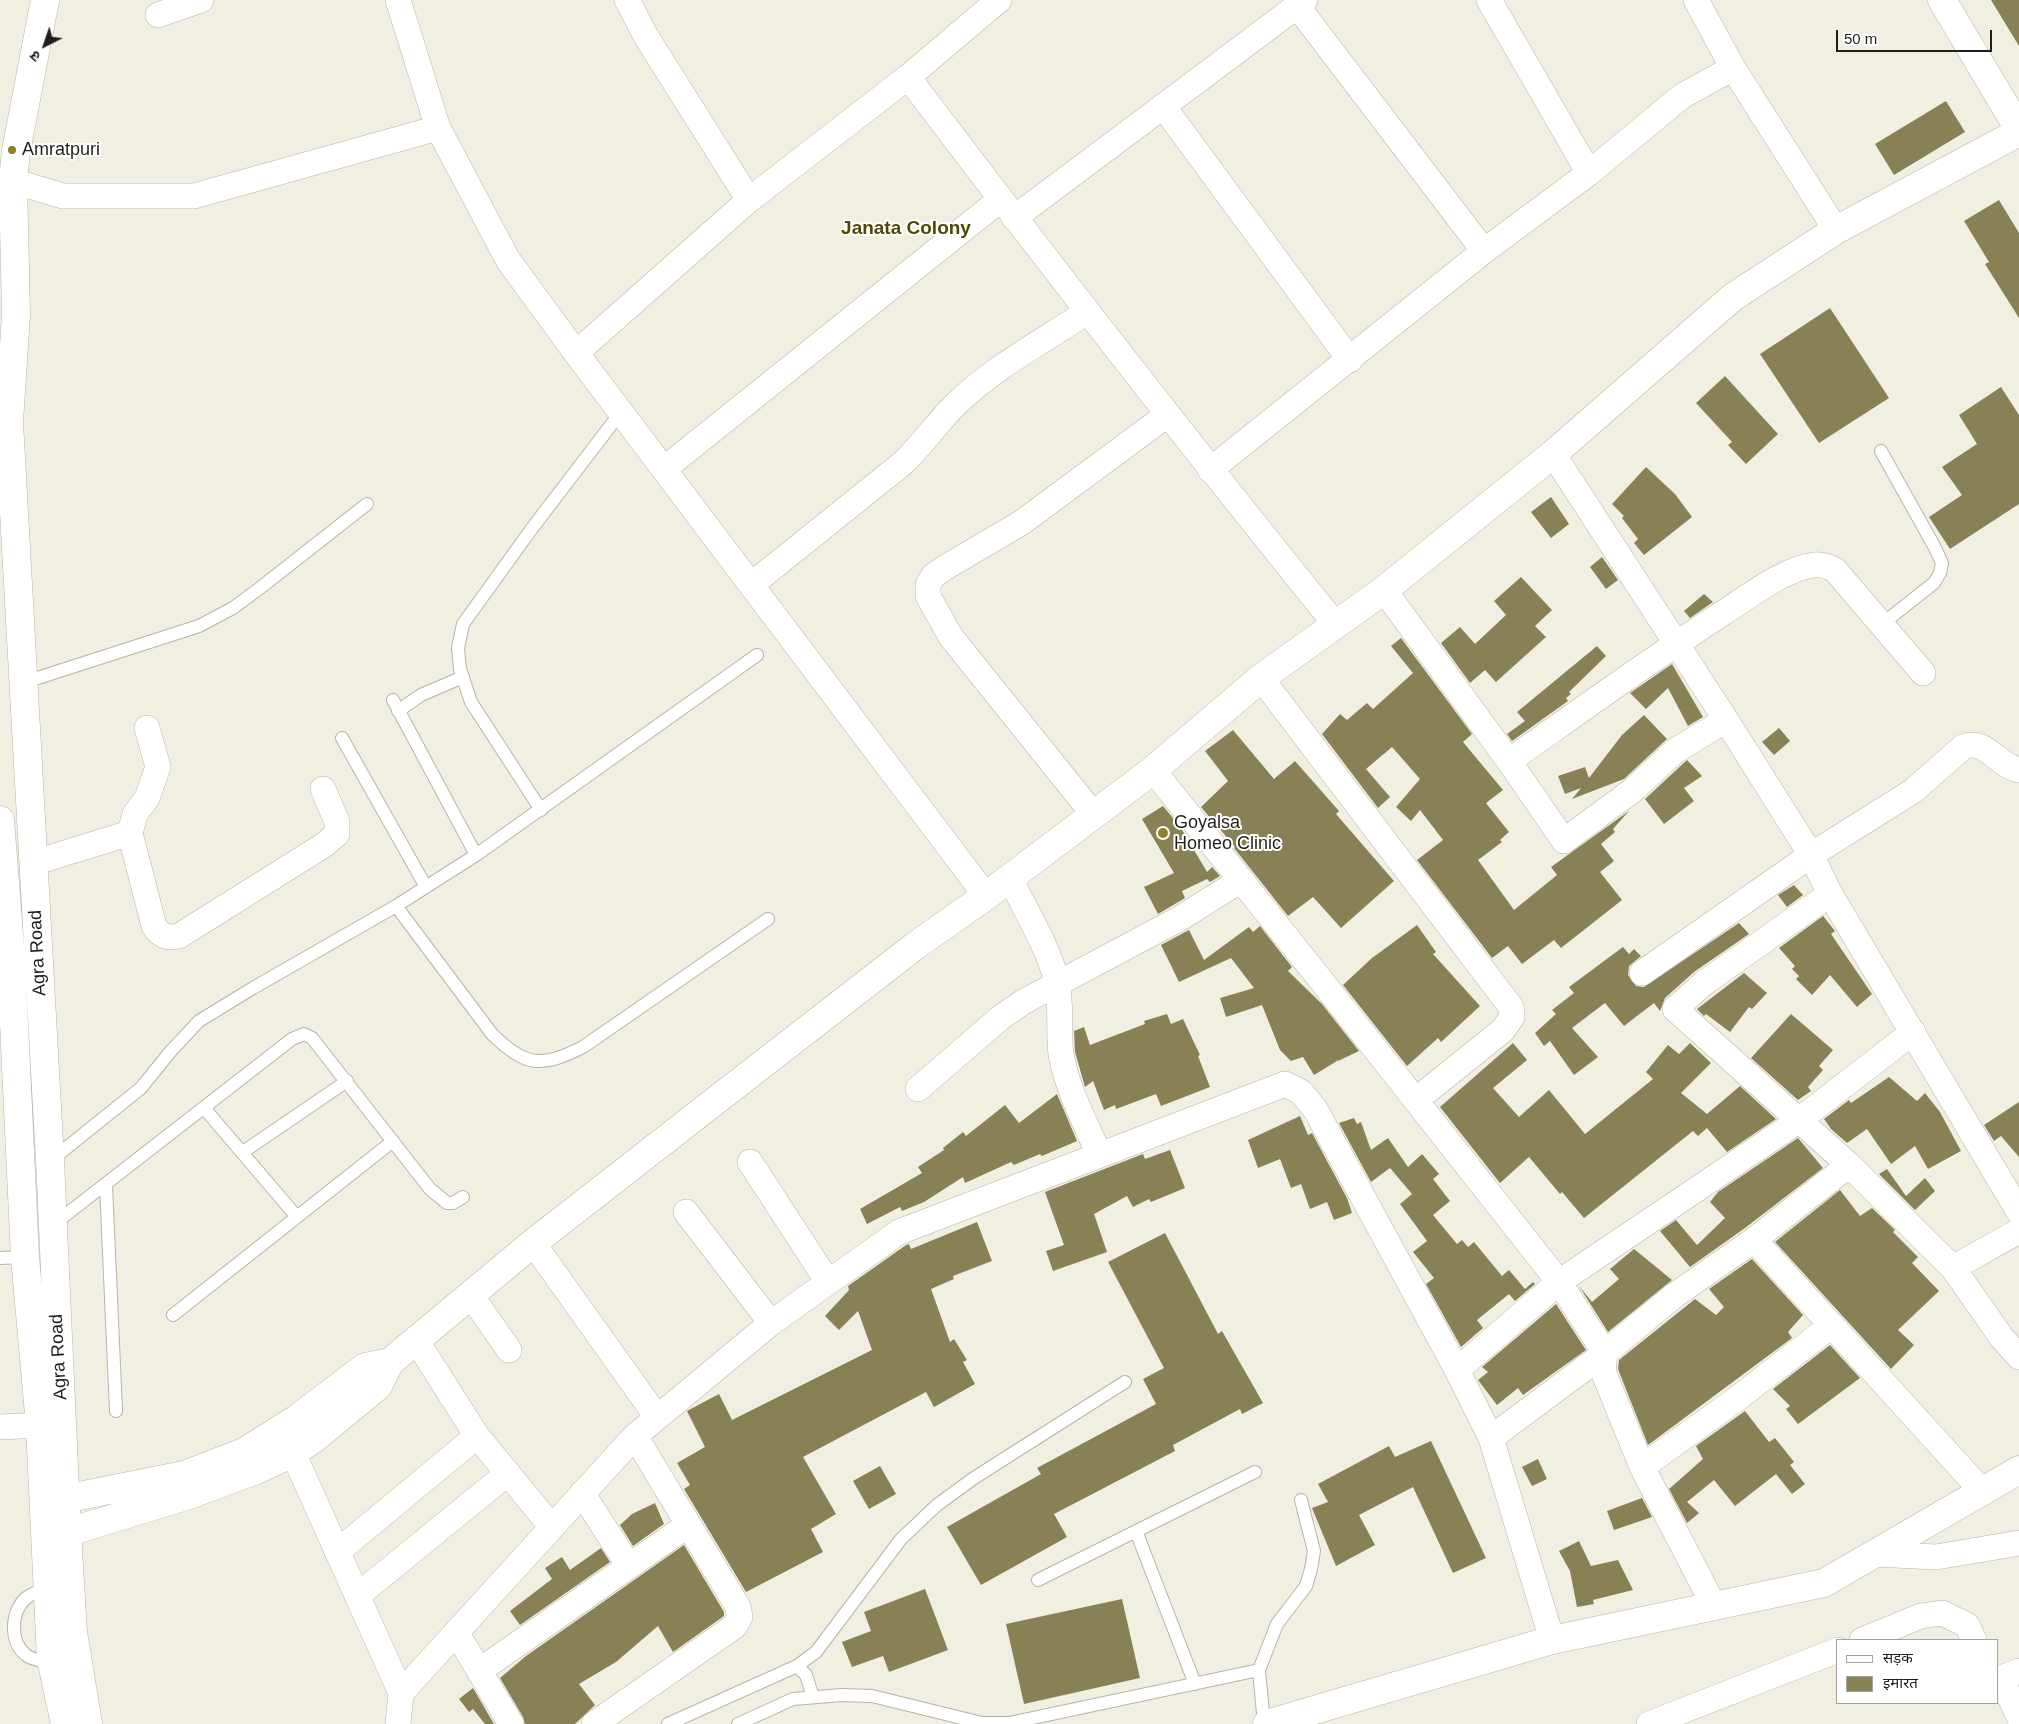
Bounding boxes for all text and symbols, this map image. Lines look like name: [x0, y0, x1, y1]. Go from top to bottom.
north arrow: [20, 20, 70, 70]
scale bar: [1839, 20, 1995, 52]
text: 50 m: [1844, 30, 1877, 47]
text: उ: [27, 48, 44, 65]
place label: Amratpuri: [22, 139, 100, 161]
marker: Amratpuri: [6, 144, 18, 156]
district label: Janata Colony: [841, 218, 971, 240]
place label: Goyalsa Homeo Clinic: [1174, 812, 1281, 854]
marker: Goyalsa Homeo Clinic: [1156, 826, 1170, 840]
street label: Agra Road: [25, 909, 51, 997]
street label: Agra Road: [46, 1313, 72, 1401]
legend: [1836, 1639, 1999, 1704]
text: सड़क: [1883, 1649, 1913, 1666]
text: इमारत: [1883, 1674, 1918, 1691]

